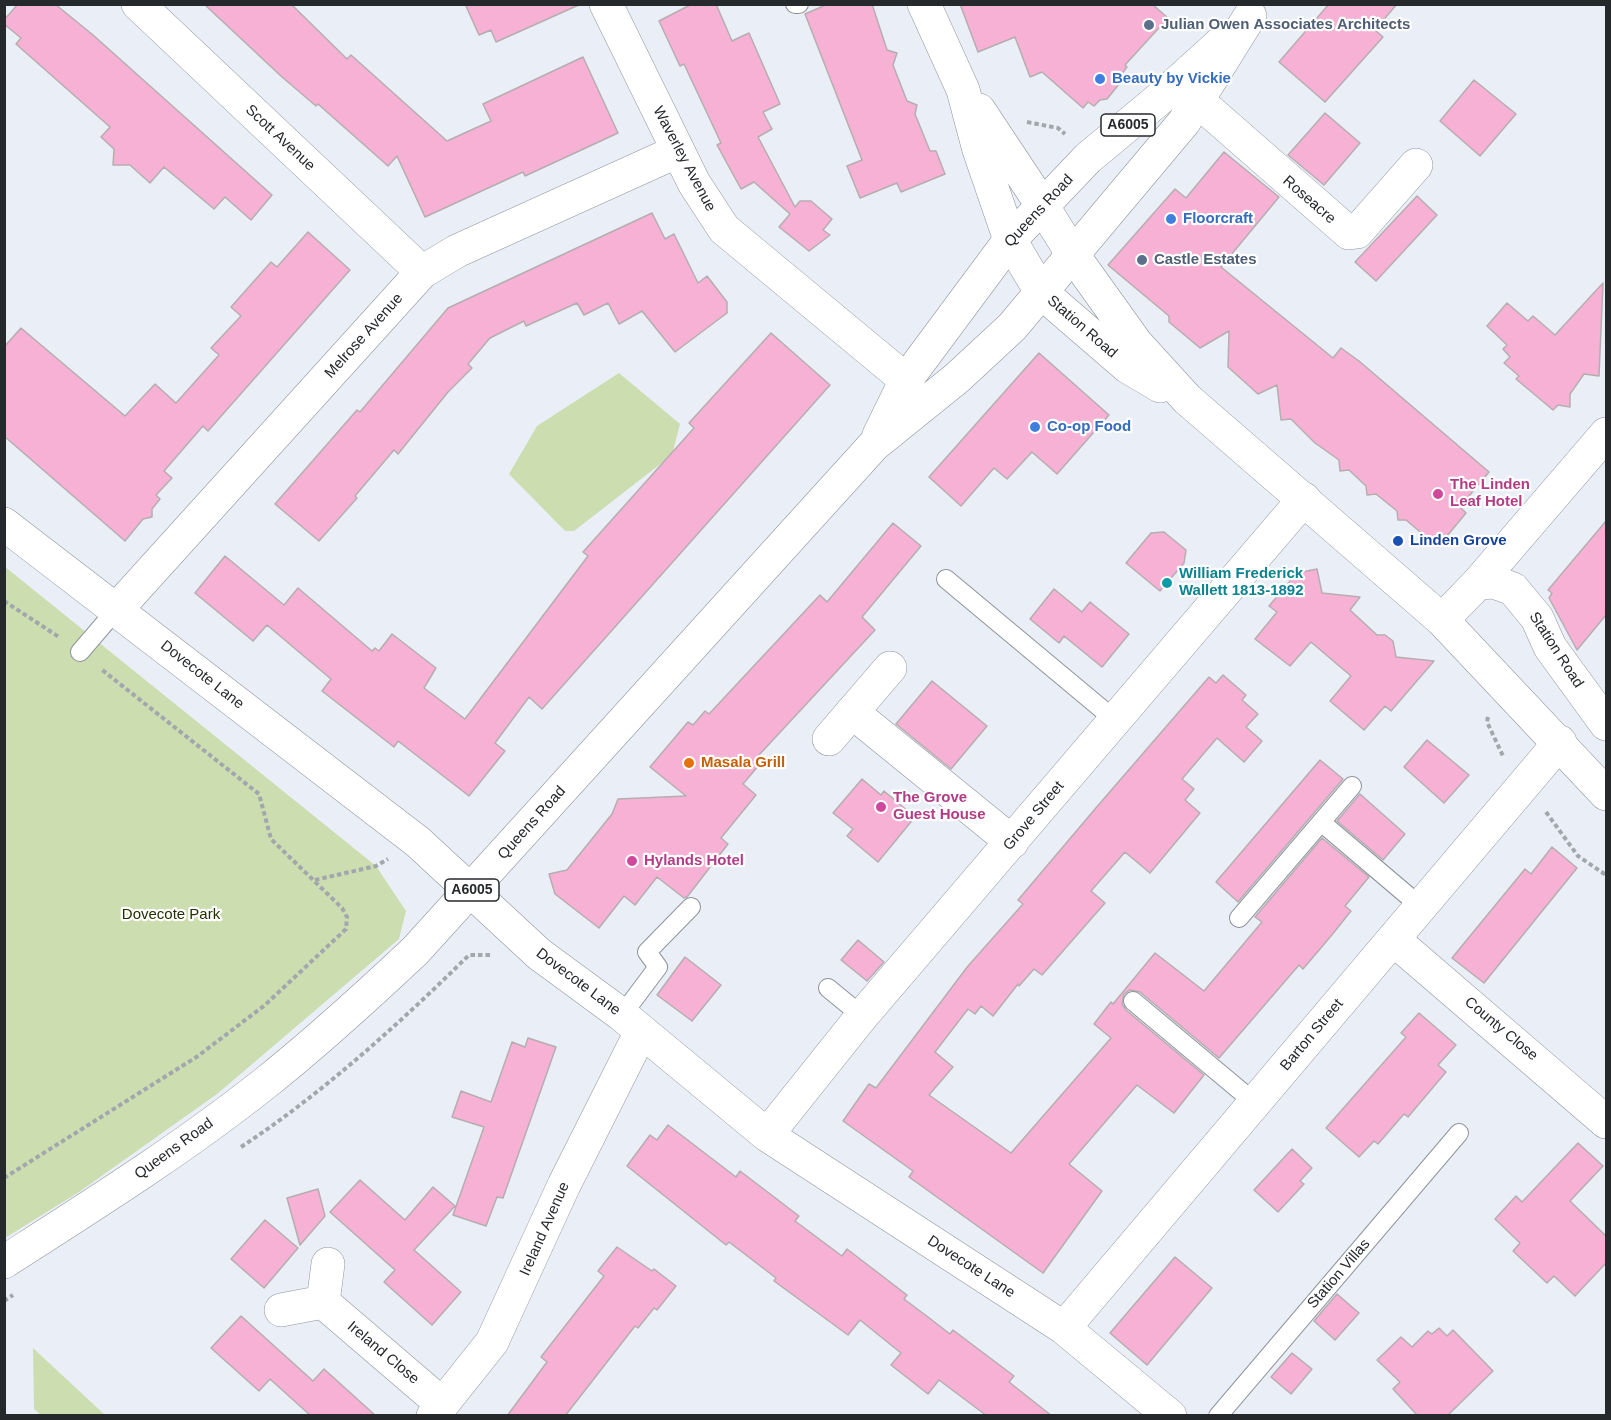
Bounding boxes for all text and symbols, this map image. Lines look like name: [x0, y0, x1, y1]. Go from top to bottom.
place label: Julian Owen Associates Architects: [1161, 16, 1410, 34]
marker: Julian Owen Associates Architects: [1142, 18, 1156, 32]
place label: Beauty by Vickie: [1112, 70, 1231, 88]
marker: Beauty by Vickie: [1093, 72, 1107, 86]
street label: Scott Avenue: [241, 101, 319, 175]
street label: Waverley Avenue: [649, 103, 719, 215]
road number: A6005: [1101, 114, 1155, 136]
street label: Queens Road: [1001, 171, 1077, 251]
street label: Roseacre: [1279, 172, 1339, 228]
place label: Floorcraft: [1183, 210, 1253, 228]
marker: Floorcraft: [1164, 212, 1178, 226]
place label: Castle Estates: [1154, 251, 1257, 269]
marker: Castle Estates: [1135, 253, 1149, 267]
street label: Melrose Avenue: [321, 290, 407, 382]
street label: Station Road: [1043, 292, 1121, 362]
place label: Co-op Food: [1047, 418, 1131, 436]
marker: Co-op Food: [1028, 420, 1042, 434]
place label: The Linden Leaf Hotel: [1450, 476, 1530, 511]
marker: The Linden Leaf Hotel: [1431, 487, 1445, 501]
place label: Linden Grove: [1410, 532, 1507, 550]
marker: Linden Grove: [1391, 534, 1405, 548]
place label: William Frederick Wallett 1813-1892: [1179, 565, 1304, 600]
marker: William Frederick Wallett 1813-1892: [1160, 576, 1174, 590]
street label: Station Road: [1525, 609, 1587, 691]
street label: Dovecote Lane: [157, 637, 247, 713]
place label: Masala Grill: [701, 754, 785, 772]
marker: Masala Grill: [682, 756, 696, 770]
street label: Grove Street: [1000, 778, 1068, 854]
street label: Queens Road: [494, 783, 570, 863]
place label: The Grove Guest House: [893, 789, 986, 824]
marker: The Grove Guest House: [874, 800, 888, 814]
place label: Hylands Hotel: [644, 852, 744, 870]
marker: Hylands Hotel: [625, 854, 639, 868]
road number: A6005: [445, 879, 499, 901]
park label: Dovecote Park: [122, 906, 220, 924]
street label: Dovecote Lane: [532, 944, 624, 1020]
street label: County Close: [1461, 993, 1541, 1065]
street label: Barton Street: [1277, 995, 1347, 1075]
street label: Queens Road: [131, 1115, 217, 1183]
street label: Ireland Avenue: [516, 1179, 574, 1279]
street label: Dovecote Lane: [924, 1232, 1018, 1302]
street label: Station Villas: [1304, 1235, 1374, 1313]
street label: Ireland Close: [343, 1318, 423, 1388]

